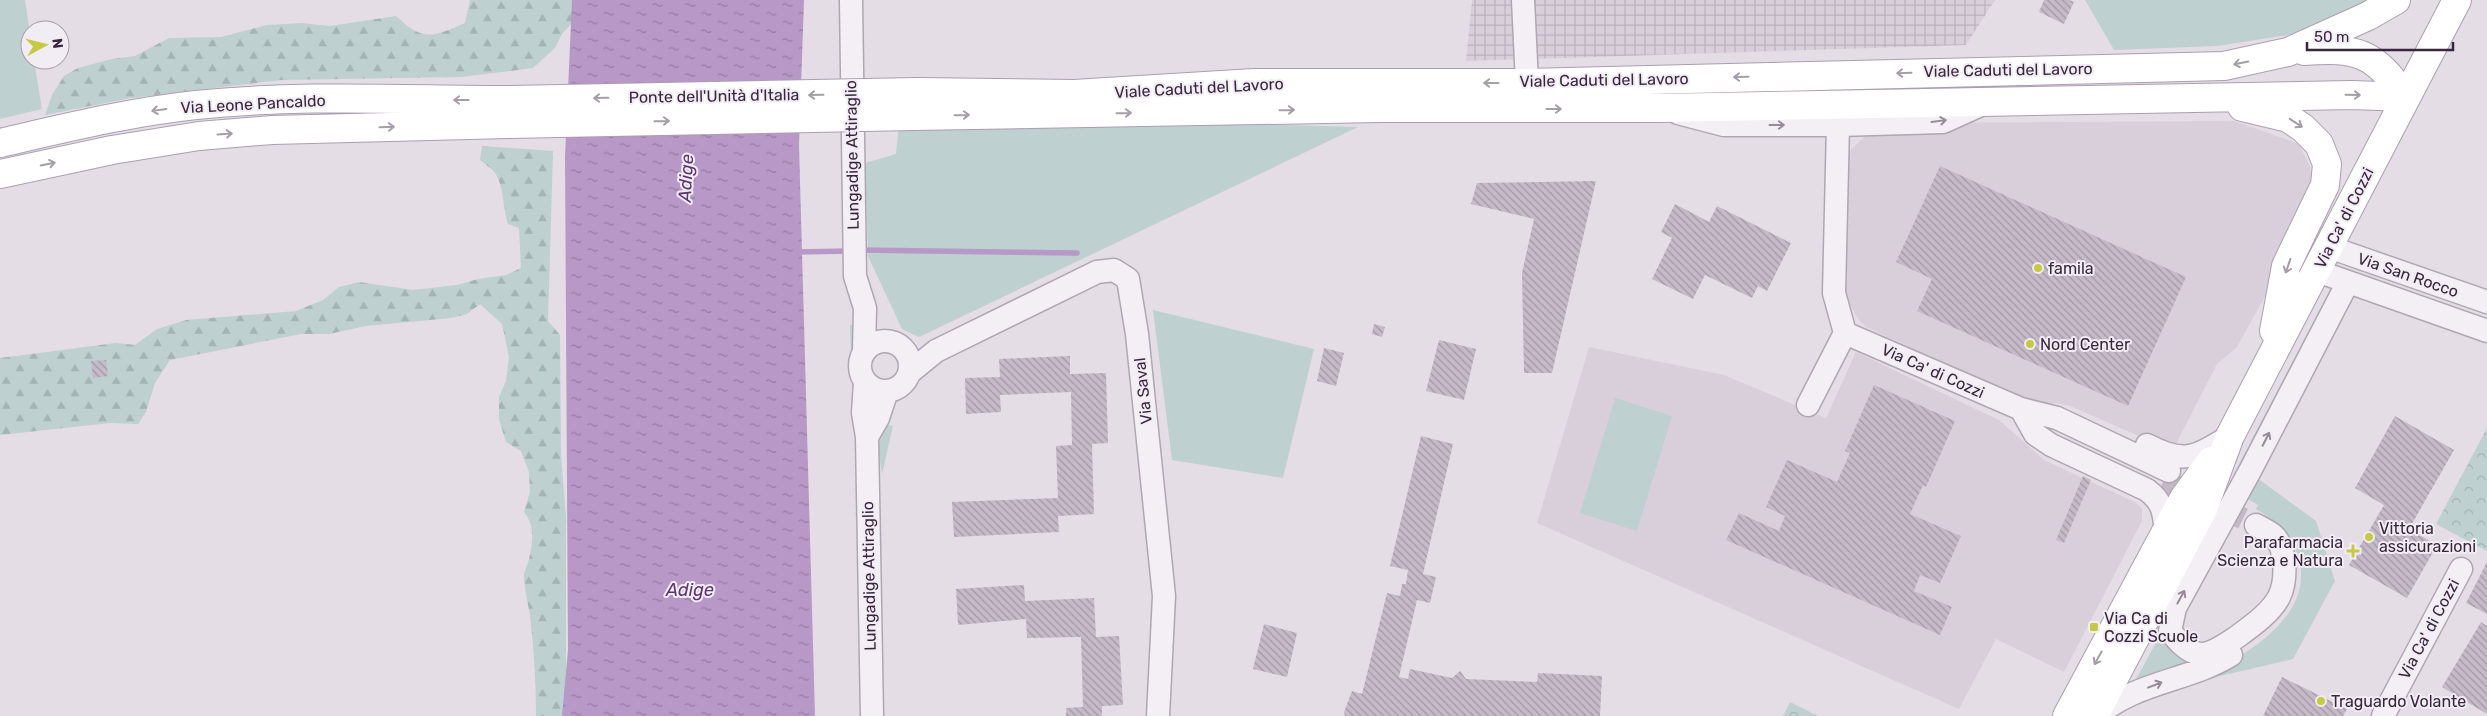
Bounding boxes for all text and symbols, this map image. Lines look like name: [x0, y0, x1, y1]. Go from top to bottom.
north arrow: [20, 20, 70, 70]
scale bar: [2307, 20, 2453, 52]
text: 50 m: [2314, 28, 2349, 46]
text: N: [48, 37, 66, 50]
street label: Viale Caduti del Lavoro: [1923, 59, 2093, 81]
one-way arrow: [2233, 59, 2249, 68]
one-way arrow: [1896, 68, 1912, 78]
street label: Viale Caduti del Lavoro: [1519, 69, 1689, 91]
one-way arrow: [1734, 72, 1750, 82]
street label: Viale Caduti del Lavoro: [1114, 74, 1284, 102]
one-way arrow: [1484, 78, 1500, 88]
street label: Lungadige Attiraglio: [841, 80, 863, 230]
street label: Ponte dell'Unità d'Italia: [629, 85, 799, 107]
one-way arrow: [808, 90, 824, 100]
one-way arrow: [2344, 90, 2360, 100]
street label: Via Leone Pancaldo: [180, 91, 326, 117]
one-way arrow: [593, 93, 610, 103]
one-way arrow: [454, 95, 470, 105]
one-way arrow: [1546, 104, 1562, 114]
one-way arrow: [152, 105, 168, 115]
one-way arrow: [1278, 105, 1294, 115]
one-way arrow: [1116, 108, 1132, 118]
one-way arrow: [953, 111, 969, 120]
one-way arrow: [654, 116, 670, 126]
one-way arrow: [1931, 116, 1947, 126]
one-way arrow: [2289, 118, 2303, 129]
one-way arrow: [1768, 120, 1785, 130]
one-way arrow: [378, 122, 395, 132]
one-way arrow: [217, 129, 233, 139]
water label: Adige: [674, 154, 698, 203]
one-way arrow: [39, 159, 55, 168]
street label: Via Ca' di Cozzi: [2310, 164, 2378, 272]
street label: Via San Rocco: [2355, 249, 2461, 301]
one-way arrow: [2283, 258, 2292, 273]
place label: famila: [2048, 259, 2094, 278]
marker: famila: [2032, 262, 2044, 274]
place label: Nord Center: [2040, 335, 2130, 354]
marker: Nord Center: [2024, 338, 2036, 350]
street label: Via Ca' di Cozzi: [1879, 340, 1987, 402]
street label: Via Saval: [1130, 357, 1156, 425]
one-way arrow: [2261, 431, 2271, 446]
street label: Lungadige Attiraglio: [858, 501, 880, 651]
place label: Vittoria assicurazioni: [2379, 519, 2476, 556]
marker: Vittoria assicurazioni: [2363, 531, 2375, 543]
place label: Parafarmacia Scienza e Natura: [2217, 533, 2343, 570]
marker: Parafarmacia Scienza e Natura: [2347, 545, 2359, 557]
street label: Via Ca' di Cozzi: [2395, 576, 2463, 682]
water label: Adige: [665, 579, 714, 601]
one-way arrow: [2177, 590, 2186, 605]
place label: Via Ca di Cozzi Scuole: [2104, 609, 2198, 646]
marker: Via Ca di Cozzi Scuole: [2088, 621, 2100, 633]
one-way arrow: [2093, 650, 2103, 665]
one-way arrow: [2147, 679, 2162, 689]
place label: Traguardo Volante: [2331, 692, 2466, 711]
marker: Traguardo Volante: [2315, 695, 2327, 707]

